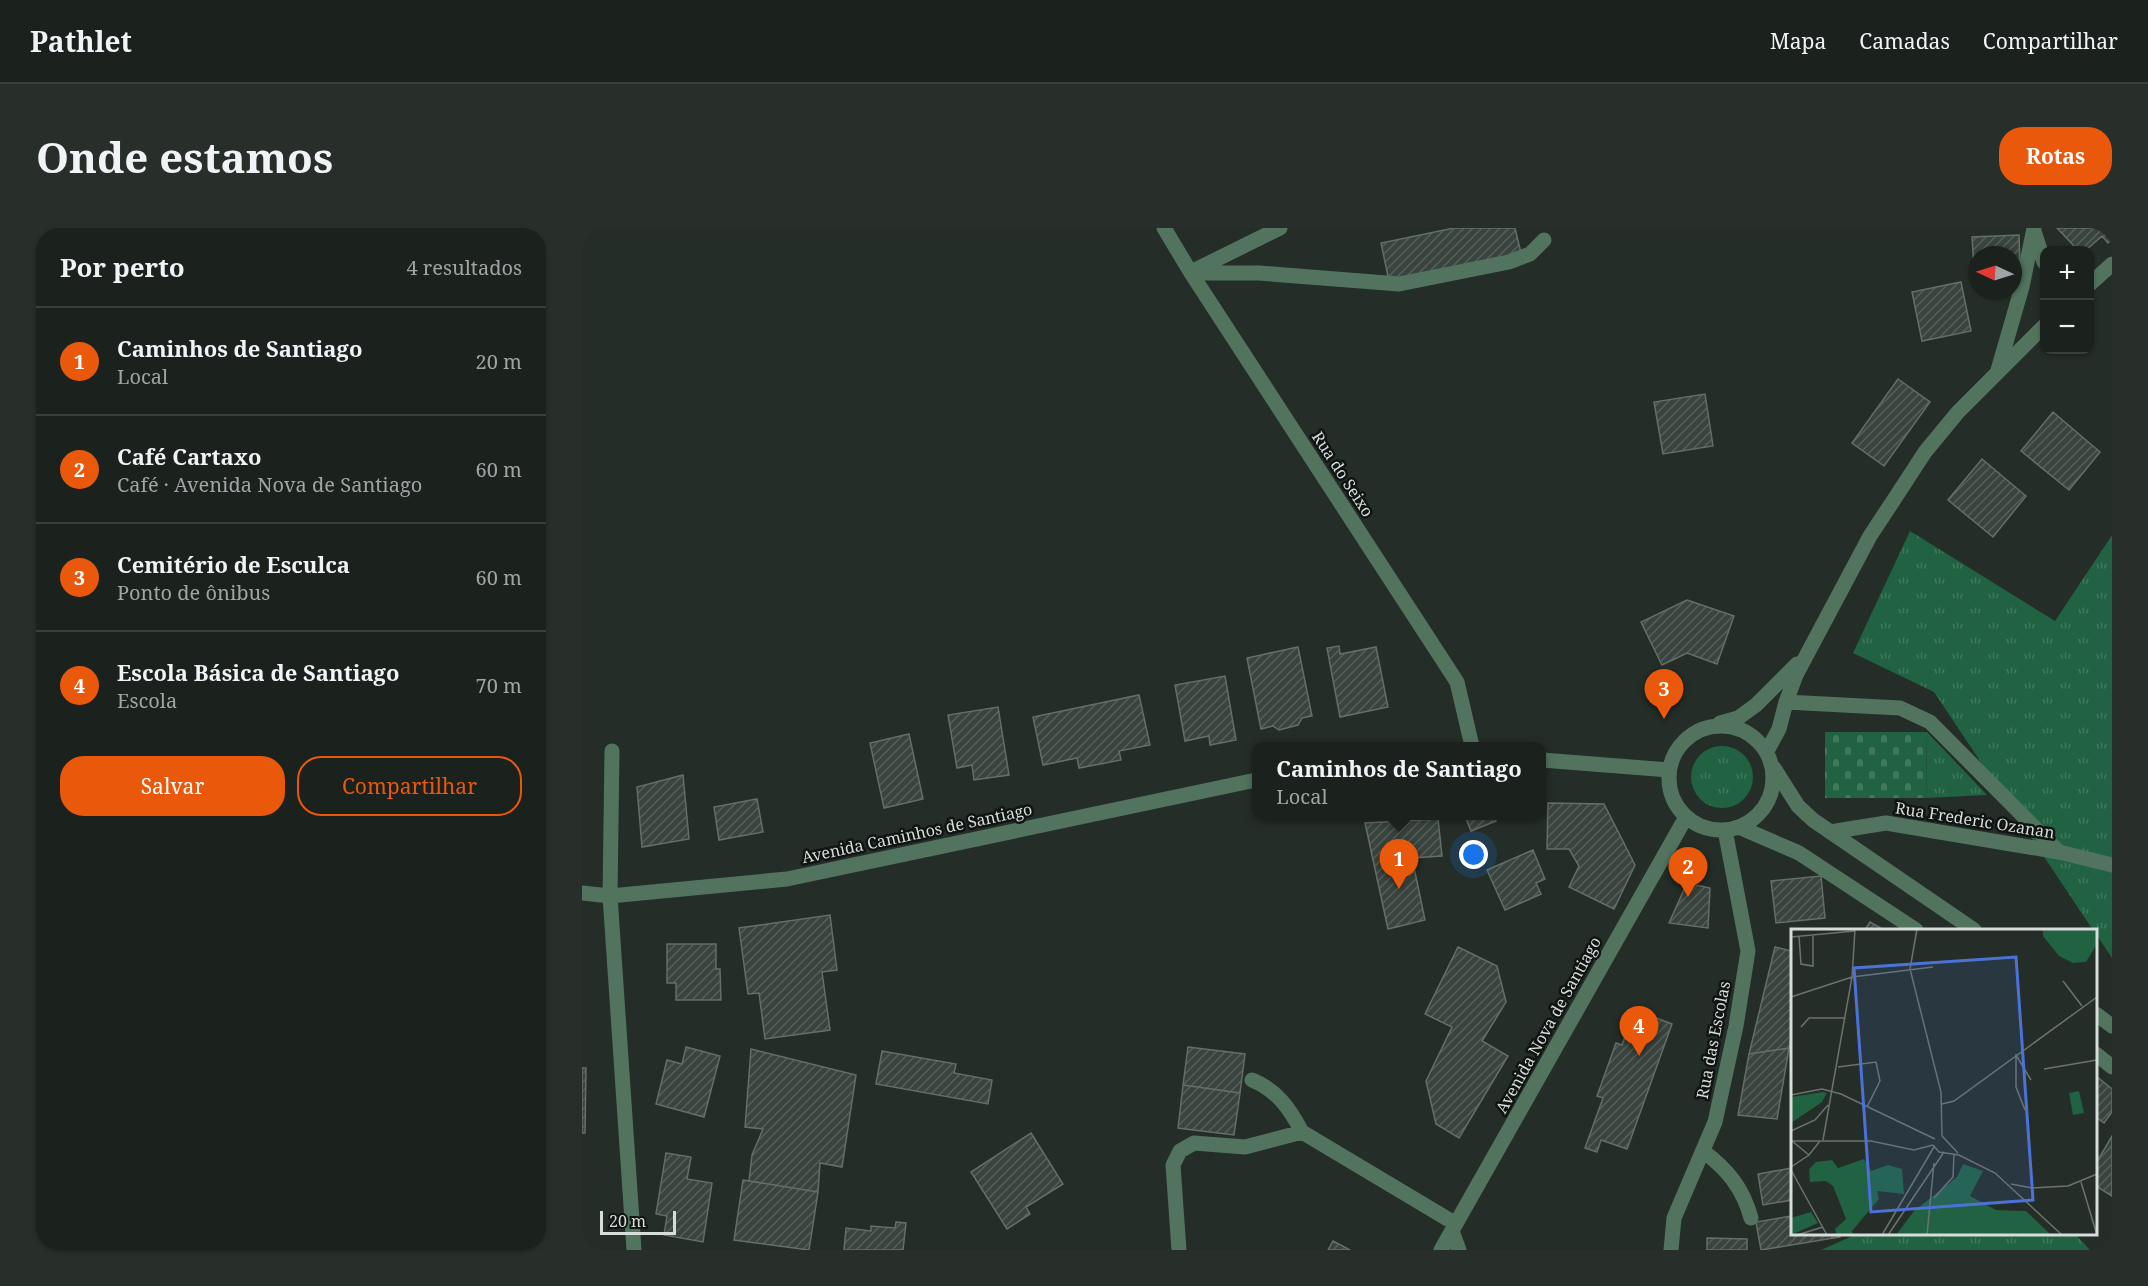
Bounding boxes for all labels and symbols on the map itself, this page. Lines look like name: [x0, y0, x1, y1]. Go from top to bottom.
north arrow: [1968, 246, 2022, 300]
street label: Rua do Seixo: [1307, 427, 1379, 521]
pin: 3: [1644, 670, 1684, 719]
street label: Rua Frederic Ozanan: [1894, 797, 2056, 843]
street label: Avenida Caminhos de Santiago: [800, 798, 1034, 868]
pin: 1: [1380, 840, 1418, 889]
your location: [1459, 840, 1488, 869]
pin: 2: [1668, 848, 1708, 897]
inset map: [1791, 929, 2097, 1235]
street label: Avenida Nova de Santiago: [1490, 933, 1606, 1117]
street label: Rua das Escolas: [1691, 979, 1735, 1101]
pin: 4: [1620, 1006, 1658, 1056]
scale bar: [600, 1208, 676, 1236]

